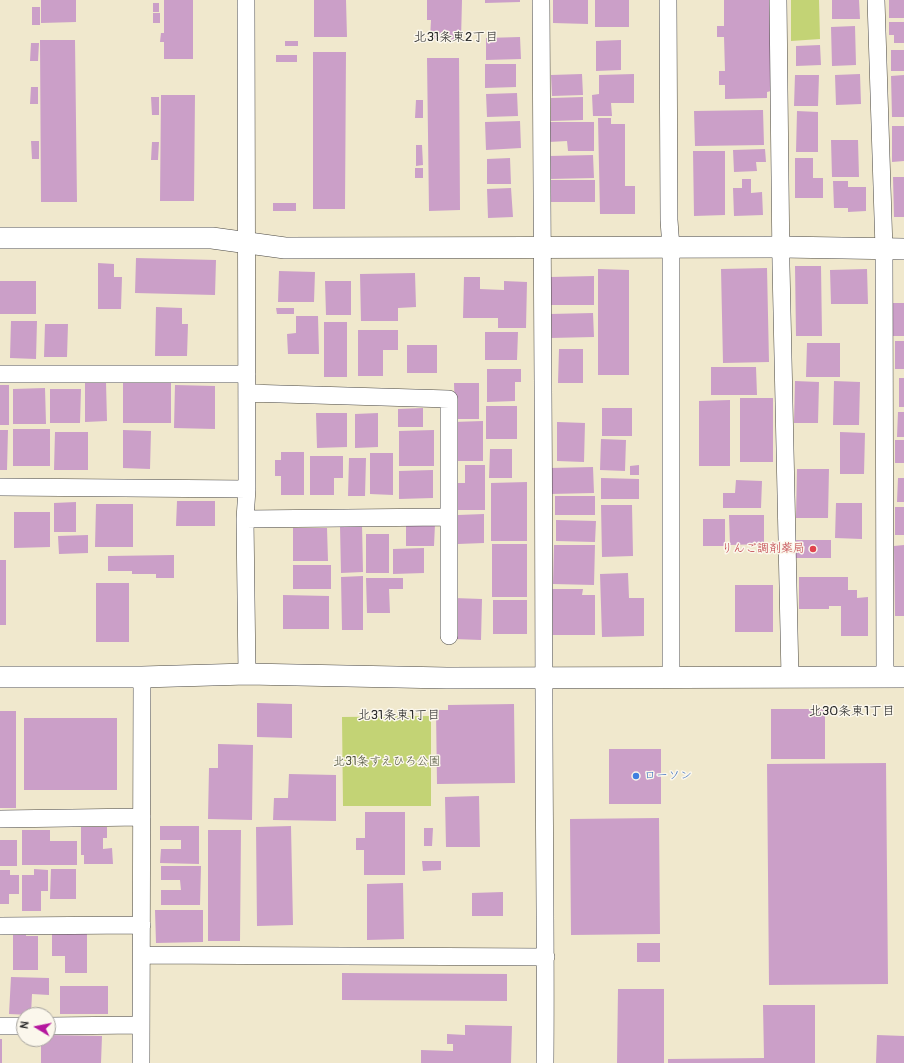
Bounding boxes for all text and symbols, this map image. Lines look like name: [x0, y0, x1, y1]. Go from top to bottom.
district label: 北31条東2丁目: [414, 30, 498, 46]
place label: りんご調剤薬局: [721, 542, 805, 556]
marker: りんご調剤薬局: [808, 544, 818, 554]
district label: 北30条東1丁目: [809, 704, 895, 720]
district label: 北31条東1丁目: [358, 708, 440, 724]
park label: 北31条すえひろ公園: [333, 755, 441, 769]
place label: ローソン: [644, 769, 692, 783]
marker: ローソン: [631, 771, 641, 781]
north arrow: [16, 1007, 56, 1047]
text: N: [18, 1020, 32, 1030]

